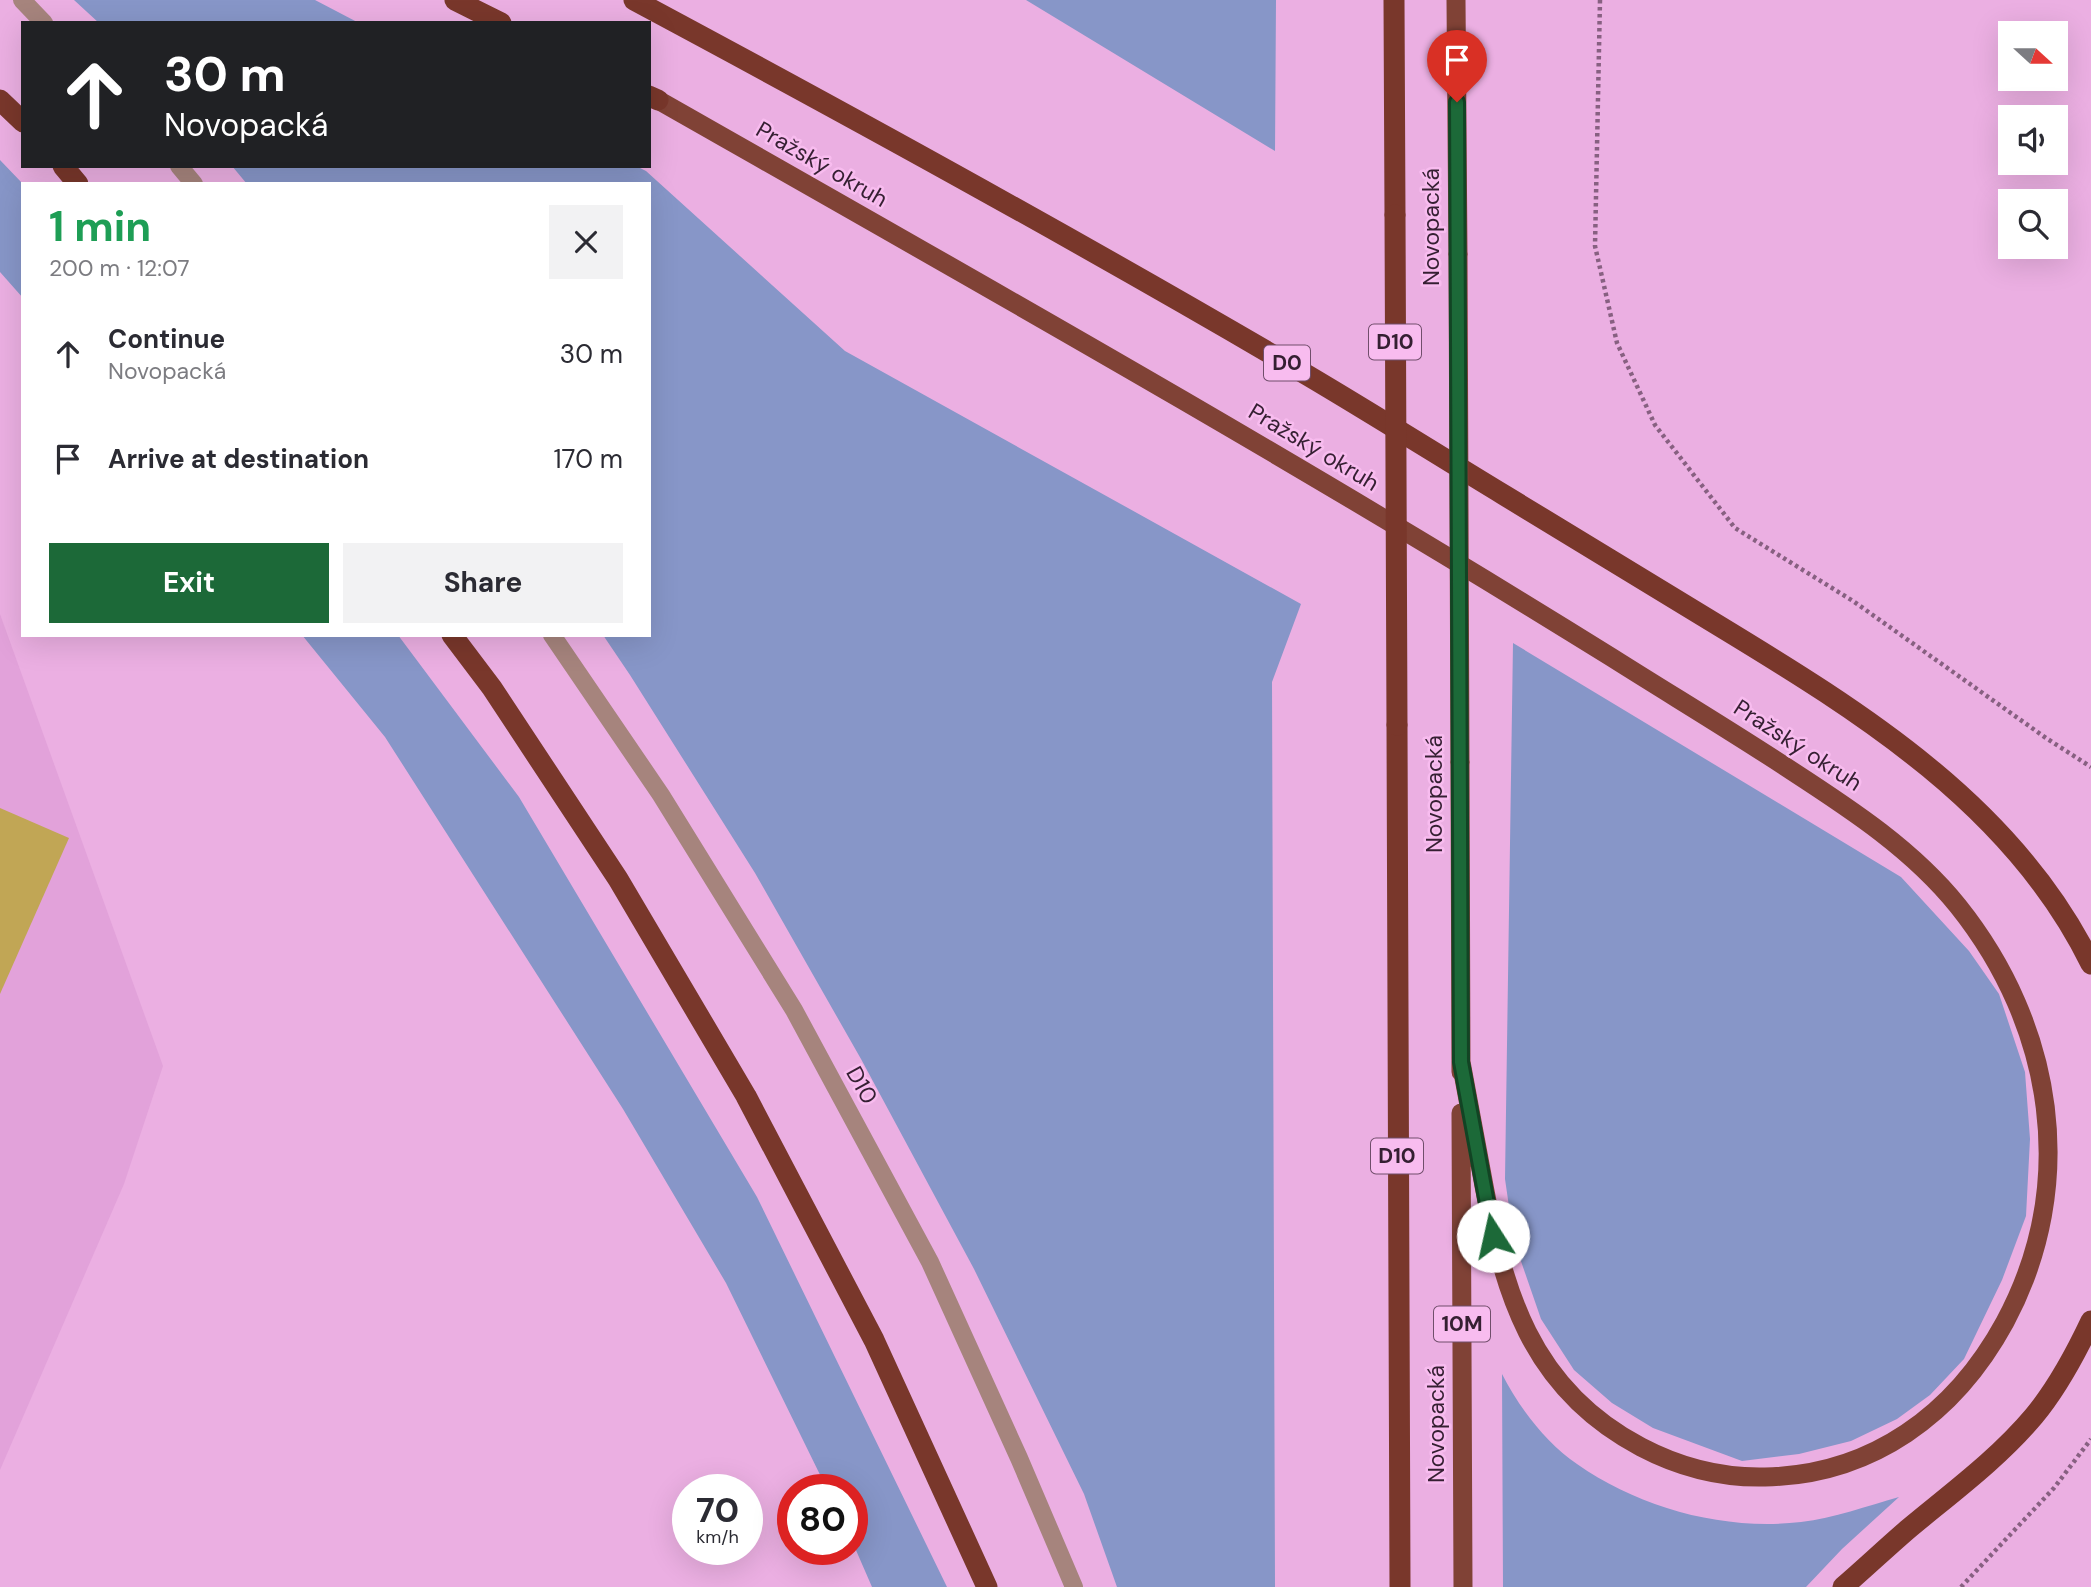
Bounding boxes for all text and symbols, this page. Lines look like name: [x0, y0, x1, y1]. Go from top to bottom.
north arrow: [1998, 21, 2068, 91]
map controls: [1998, 21, 2068, 259]
pin: [1427, 30, 1487, 102]
icon: arrive: [1438, 41, 1476, 79]
text: 30 m: [164, 42, 286, 106]
icon: ahead: [49, 49, 140, 140]
text: Novopacká: [164, 104, 328, 146]
button: sound: [1998, 105, 2068, 175]
street label: Pražský okruh: [751, 114, 893, 214]
street label: Novopacká: [1416, 168, 1446, 286]
button: search: [1998, 189, 2068, 259]
text: 1 min: [49, 199, 151, 254]
button: close: [549, 205, 623, 279]
text: 200 m · 12:07: [49, 253, 190, 283]
text: Continue: [108, 322, 225, 356]
road number: D10: [1369, 324, 1421, 360]
icon: ahead: [49, 335, 87, 373]
text: 30 m: [560, 337, 623, 371]
road number: D0: [1264, 346, 1310, 380]
text: Novopacká: [108, 356, 226, 386]
street label: Pražský okruh: [1243, 396, 1385, 498]
icon: arrive: [49, 440, 87, 478]
text: Arrive at destination: [108, 442, 369, 476]
text: 170 m: [554, 442, 623, 476]
button: Exit: [49, 543, 329, 623]
button: Share: [343, 543, 623, 623]
street label: Pražský okruh: [1728, 692, 1868, 798]
street label: Novopacká: [1419, 735, 1449, 853]
street label: D10: [839, 1061, 885, 1109]
road number: D10: [1371, 1138, 1423, 1174]
position arrow: [1456, 1199, 1530, 1273]
road number: 10M: [1434, 1306, 1490, 1342]
street label: Novopacká: [1421, 1365, 1451, 1483]
speed limit sign: 80: [777, 1474, 868, 1565]
text: 70: [696, 1487, 739, 1533]
text: km/h: [696, 1525, 739, 1549]

